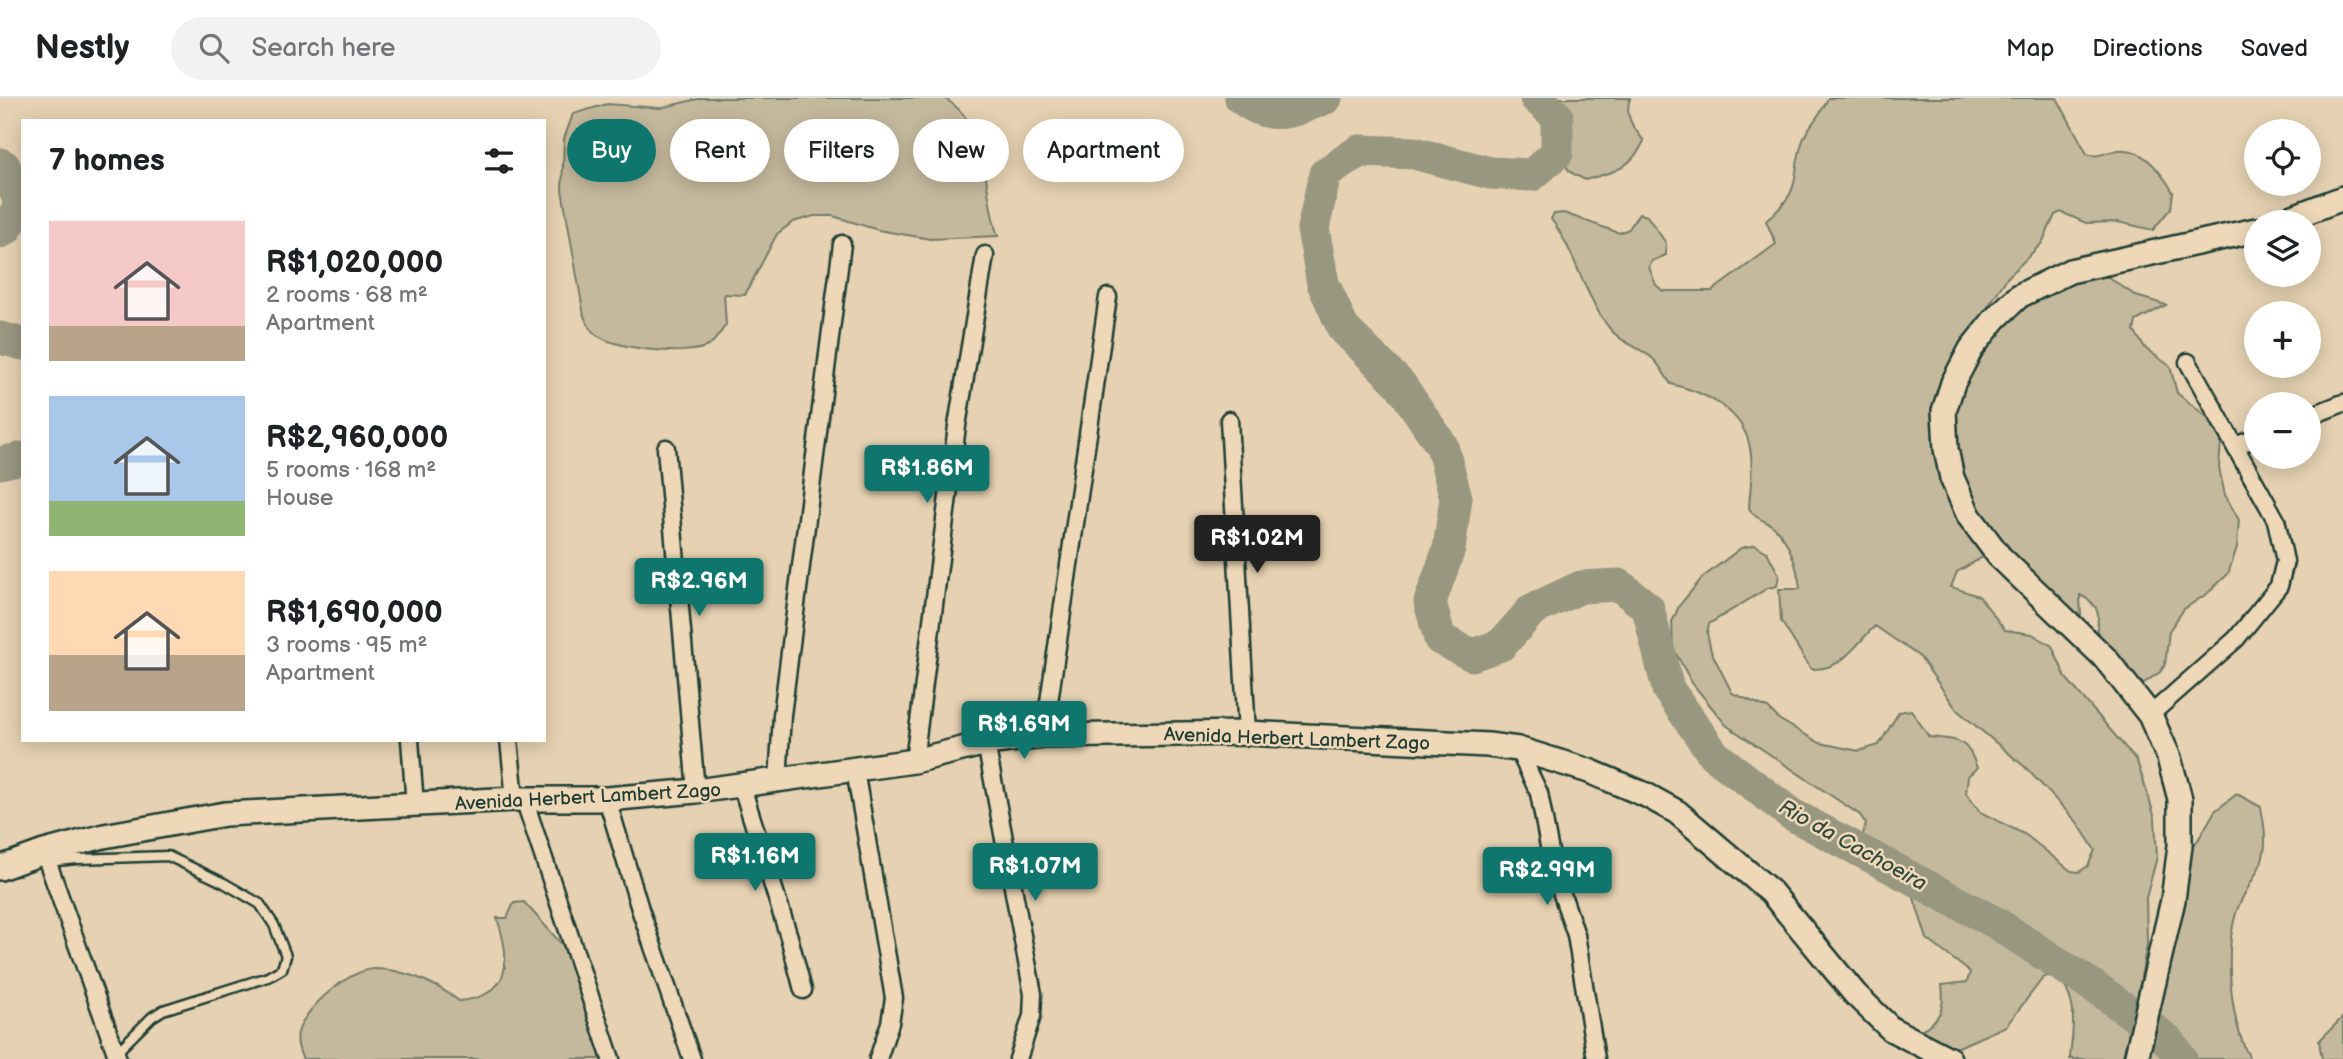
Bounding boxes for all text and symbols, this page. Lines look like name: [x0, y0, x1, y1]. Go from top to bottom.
search box: [171, 17, 661, 80]
text: Nestly: [35, 28, 129, 68]
icon: search: [195, 29, 233, 67]
text: Search here: [251, 33, 395, 64]
text: Map: [2006, 34, 2054, 63]
text: Directions: [2092, 34, 2203, 63]
text: Saved: [2241, 34, 2308, 63]
chip: Buy: [567, 119, 656, 182]
chip: Rent: [670, 119, 770, 182]
chip: Filters: [784, 119, 899, 182]
chip: New: [913, 119, 1009, 182]
chip: Apartment: [1023, 119, 1184, 182]
map controls: [2244, 119, 2321, 469]
button: locate: [2244, 119, 2321, 196]
icon: filters: [480, 142, 518, 180]
text: 7 homes: [49, 143, 165, 179]
button: layers: [2244, 210, 2321, 287]
text: R$1,020,000: [266, 245, 443, 281]
icon: home: [105, 249, 189, 333]
text: 2 rooms · 68 m²: [266, 281, 428, 309]
button: +: [2244, 301, 2321, 378]
text: Apartment: [266, 309, 375, 337]
button: −: [2244, 392, 2321, 469]
text: R$2,960,000: [266, 420, 448, 456]
icon: home: [105, 424, 189, 508]
pin: R$1.86M: [862, 446, 992, 505]
text: R$1.86M: [880, 454, 974, 482]
text: 5 rooms · 168 m²: [266, 456, 436, 484]
text: House: [266, 484, 333, 512]
pin: R$1.02M: [1192, 516, 1322, 575]
text: R$1.02M: [1210, 524, 1304, 552]
pin: R$2.96M: [634, 559, 764, 618]
text: R$2.96M: [651, 567, 748, 595]
text: R$1,690,000: [266, 595, 443, 631]
icon: home: [105, 599, 189, 683]
text: 3 rooms · 95 m²: [266, 631, 427, 659]
text: Apartment: [266, 659, 375, 687]
pin: R$1.69M: [959, 702, 1089, 761]
text: R$1.69M: [978, 710, 1070, 738]
street label: Avenida Herbert Lambert Zago: [1163, 723, 1430, 756]
street label: Avenida Herbert Lambert Zago: [454, 779, 722, 816]
water label: Rio da Cachoeira: [1775, 794, 1931, 896]
pin: R$1.16M: [690, 834, 820, 893]
text: R$1.16M: [710, 842, 800, 870]
pin: R$1.07M: [970, 844, 1100, 903]
pin: R$2.99M: [1482, 848, 1612, 907]
text: R$1.07M: [989, 852, 1081, 880]
text: R$2.99M: [1499, 856, 1595, 884]

